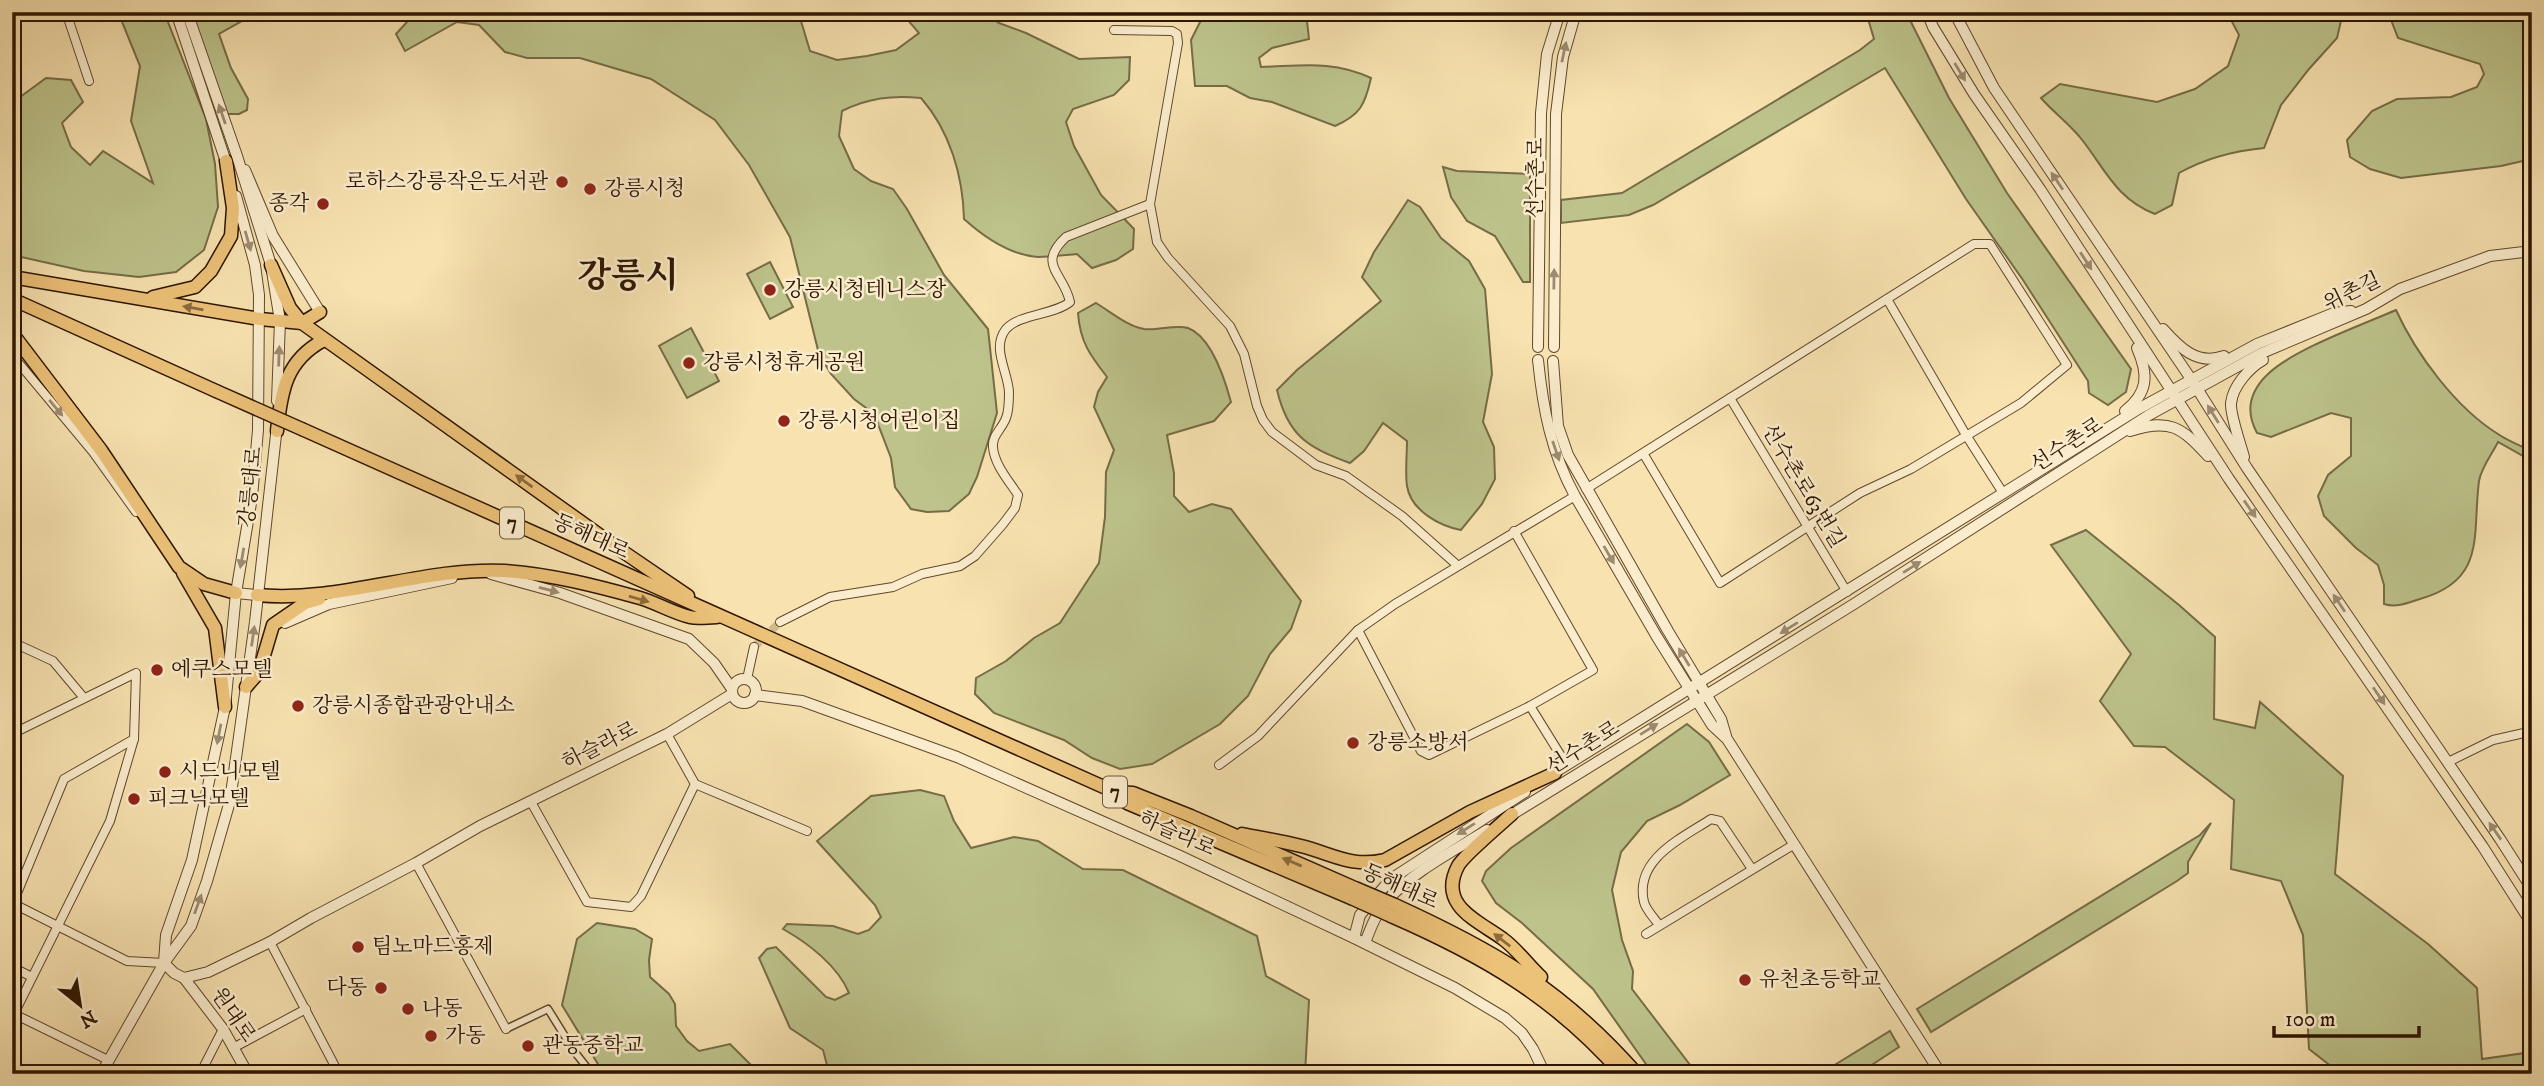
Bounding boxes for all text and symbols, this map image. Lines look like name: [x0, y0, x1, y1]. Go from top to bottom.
one-way arrow: [1559, 41, 1570, 63]
one-way arrow: [1954, 62, 1966, 81]
one-way arrow: [216, 103, 227, 124]
street label: 선수촌로: [1522, 137, 1550, 219]
place label: 로하스강릉작은도서관: [345, 169, 549, 195]
one-way arrow: [2051, 171, 2064, 190]
marker: 로하스강릉작은도서관: [554, 174, 570, 190]
place label: 강릉시청: [604, 176, 685, 202]
marker: 강릉시청: [582, 181, 598, 197]
place label: 종각: [268, 191, 310, 217]
marker: 종각: [315, 196, 331, 212]
one-way arrow: [244, 230, 254, 251]
one-way arrow: [2080, 252, 2093, 271]
district label: 강릉시: [577, 255, 679, 299]
one-way arrow: [1548, 267, 1560, 289]
street label: 위촌길: [2319, 267, 2385, 317]
place label: 강릉시청테니스장: [784, 277, 947, 303]
marker: 강릉시청테니스장: [762, 282, 778, 298]
one-way arrow: [182, 302, 204, 313]
one-way arrow: [273, 345, 284, 367]
place label: 강릉시청휴게공원: [703, 350, 865, 376]
marker: 강릉시청휴게공원: [681, 355, 697, 371]
one-way arrow: [48, 398, 63, 416]
one-way arrow: [2206, 404, 2219, 424]
place label: 강릉시청어린이집: [798, 408, 960, 434]
street label: 선수촌로: [2026, 412, 2108, 478]
marker: 강릉시청어린이집: [776, 413, 792, 429]
street label: 선수촌로63번길: [1756, 419, 1850, 553]
one-way arrow: [1551, 440, 1561, 461]
street label: 강릉대로: [234, 445, 268, 529]
one-way arrow: [515, 474, 533, 488]
one-way arrow: [2243, 500, 2257, 518]
road number: 7: [500, 508, 524, 538]
street label: 동해대로: [549, 509, 633, 565]
one-way arrow: [1603, 545, 1616, 564]
one-way arrow: [236, 547, 247, 569]
one-way arrow: [1902, 561, 1921, 574]
one-way arrow: [539, 586, 560, 596]
one-way arrow: [628, 594, 649, 604]
one-way arrow: [2332, 594, 2346, 612]
one-way arrow: [1779, 622, 1798, 635]
one-way arrow: [248, 625, 259, 647]
one-way arrow: [1677, 648, 1690, 667]
place label: 에쿠스모텔: [171, 657, 272, 683]
marker: 에쿠스모텔: [149, 662, 165, 678]
one-way arrow: [2372, 687, 2386, 705]
place label: 강릉시종합관광안내소: [312, 693, 515, 719]
marker: 강릉시종합관광안내소: [290, 698, 306, 714]
street label: 선수촌로: [1542, 715, 1624, 781]
street label: 하슬라로: [558, 716, 642, 776]
one-way arrow: [214, 723, 225, 745]
one-way arrow: [1640, 723, 1659, 736]
place label: 강릉소방서: [1367, 730, 1468, 756]
marker: 강릉소방서: [1345, 735, 1361, 751]
place label: 시드니모텔: [179, 759, 280, 785]
marker: 시드니모텔: [157, 764, 173, 780]
road number: 7: [1103, 776, 1127, 807]
place label: 피크닉모텔: [148, 786, 249, 812]
marker: 피크닉모텔: [126, 791, 142, 807]
street label: 하슬라로: [1135, 806, 1219, 862]
one-way arrow: [2488, 822, 2502, 840]
one-way arrow: [1456, 823, 1476, 836]
one-way arrow: [1282, 856, 1303, 867]
street label: 동해대로: [1358, 859, 1442, 915]
one-way arrow: [193, 894, 204, 915]
one-way arrow: [1493, 933, 1511, 947]
place label: 팀노마드홍제: [372, 934, 494, 960]
marker: 팀노마드홍제: [350, 939, 366, 955]
place label: 유천초등학교: [1759, 967, 1881, 993]
north arrow: [46, 970, 116, 1040]
marker: 유천초등학교: [1737, 972, 1753, 988]
place label: 다동: [326, 975, 367, 1001]
marker: 다동: [373, 980, 389, 996]
street label: 원대로: [205, 983, 261, 1047]
scale bar: [2274, 995, 2420, 1039]
place label: 나동: [422, 996, 463, 1022]
marker: 나동: [400, 1001, 416, 1017]
text: N: [75, 1005, 100, 1032]
text: 100 m: [2285, 1007, 2336, 1033]
place label: 가동: [445, 1023, 486, 1049]
marker: 가동: [423, 1028, 439, 1044]
place label: 관동중학교: [542, 1033, 643, 1059]
marker: 관동중학교: [520, 1038, 536, 1054]

